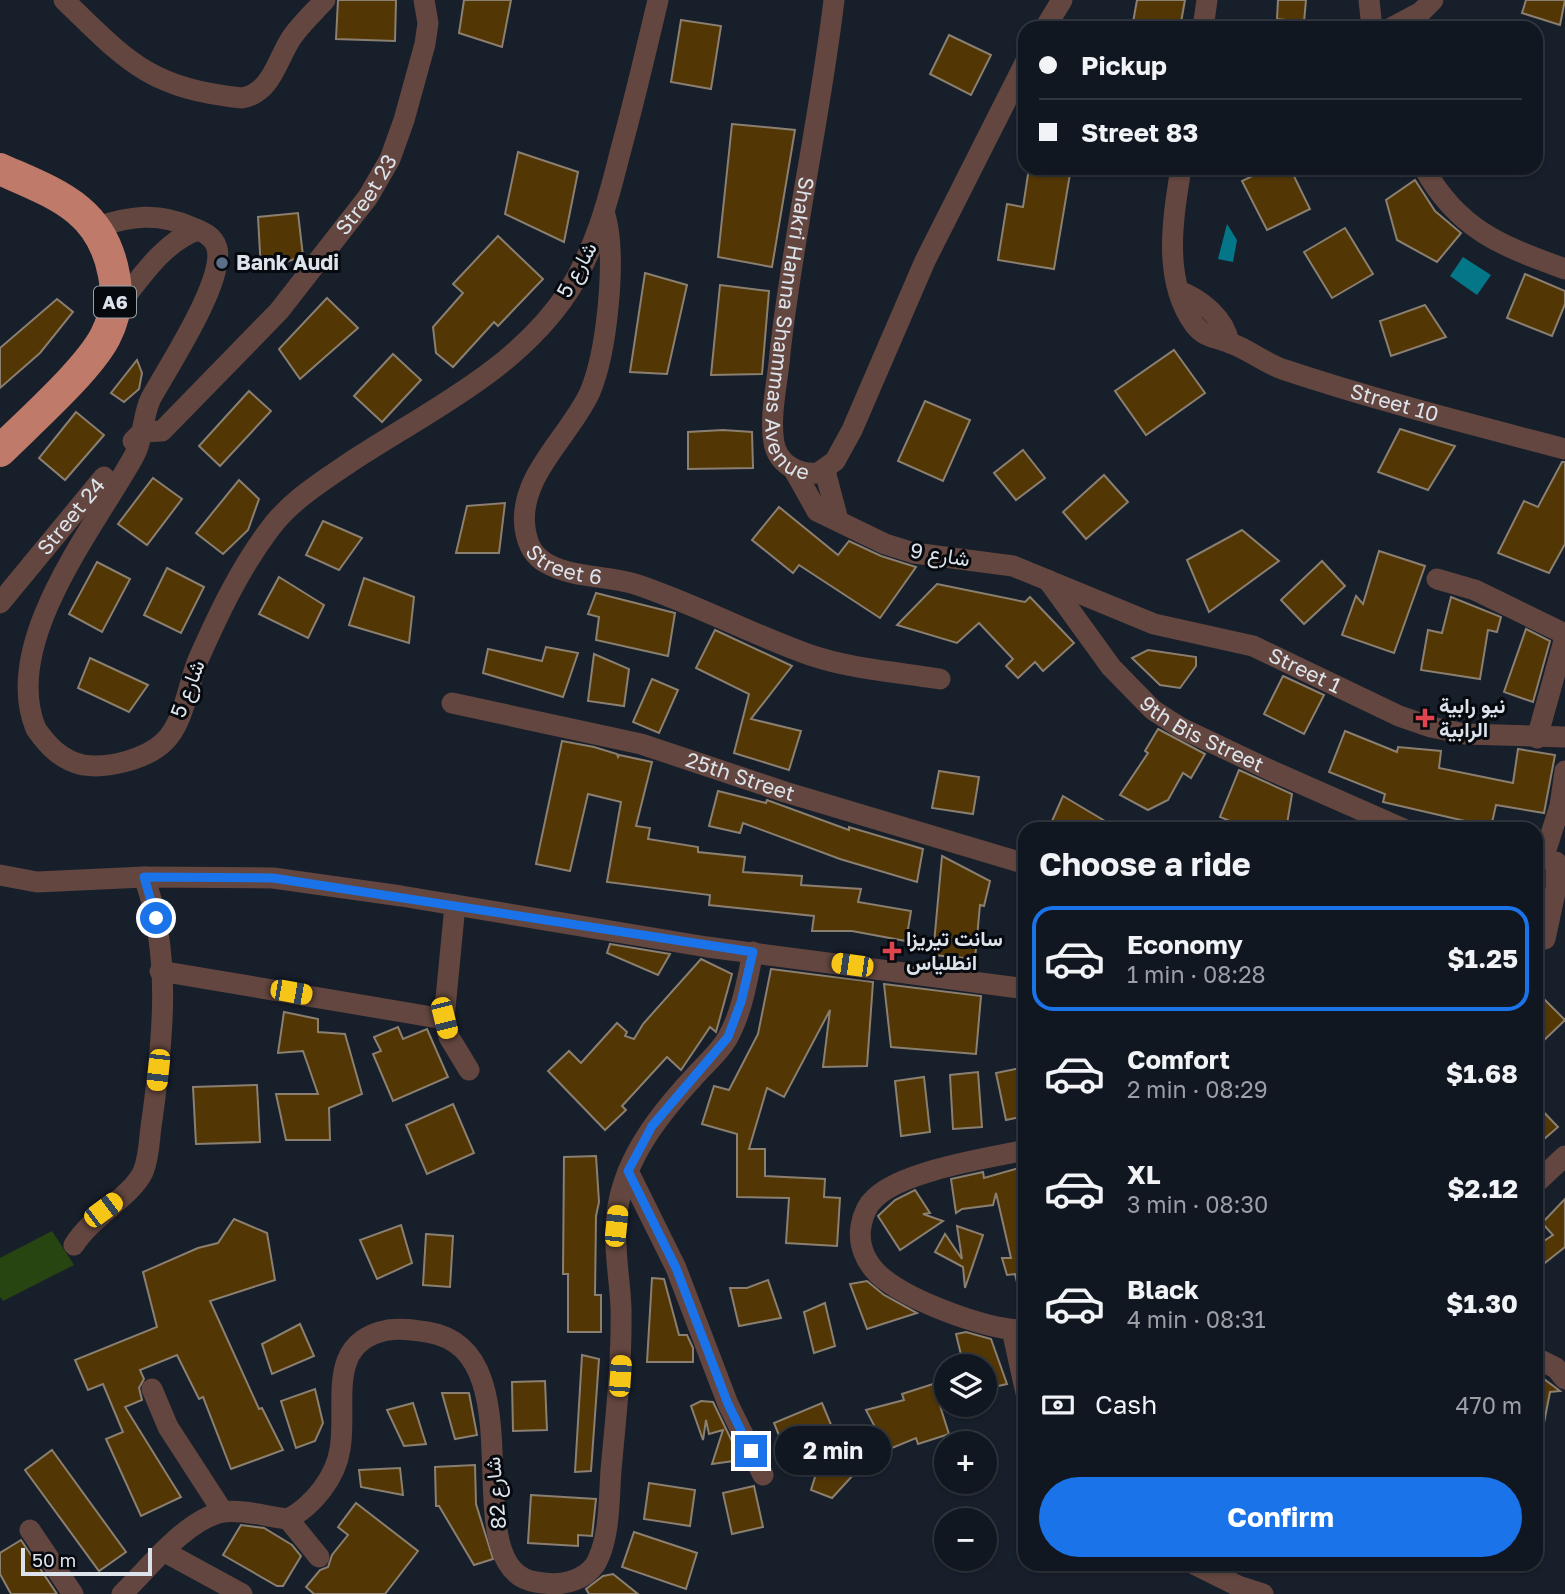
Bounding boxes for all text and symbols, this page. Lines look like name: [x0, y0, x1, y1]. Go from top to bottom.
text: Pickup: [1081, 50, 1167, 81]
text: Street 83: [1081, 117, 1198, 148]
street label: Street 23: [329, 149, 402, 240]
street label: Shakri Hanna Shammas Avenue: [796, 161, 832, 479]
text: Shakri Hanna Shammas Avenue: [760, 175, 820, 485]
street label: شارع 5: [550, 237, 604, 303]
place label: Bank Audi: [236, 249, 339, 275]
marker: Bank Audi: [214, 255, 230, 271]
road number: A6: [94, 286, 136, 318]
street label: Street 10: [1347, 377, 1442, 427]
street label: Street 24: [31, 472, 110, 560]
street label: شارع 9: [908, 536, 972, 574]
street label: Street 6: [521, 539, 604, 590]
street label: Street 1: [1264, 641, 1346, 698]
street label: شارع 5: [164, 656, 212, 722]
street label: 9th Bis Street: [1134, 690, 1268, 777]
place label: نيو رابية الرابية: [1439, 692, 1505, 743]
marker: نيو رابية الرابية: [1417, 710, 1433, 726]
street label: 25th Street: [683, 746, 798, 806]
text: Choose a ride: [1039, 845, 1251, 883]
route start: [140, 902, 172, 934]
place label: سانت تيريزا انطلياس: [906, 925, 1003, 975]
icon: car: [1043, 927, 1106, 990]
text: Economy: [1127, 929, 1243, 960]
marker: سانت تيريزا انطلياس: [884, 943, 900, 959]
text: $1.25: [1447, 943, 1518, 974]
car: [830, 952, 875, 978]
text: 1 min · 08:28: [1127, 960, 1266, 988]
car: [269, 978, 314, 1006]
car: [429, 995, 460, 1041]
icon: car: [1043, 1042, 1106, 1105]
text: Comfort: [1127, 1044, 1230, 1075]
car: [146, 1048, 171, 1092]
text: $1.68: [1446, 1058, 1518, 1089]
text: 2 min · 08:29: [1127, 1075, 1268, 1103]
icon: car: [1043, 1157, 1106, 1220]
text: XL: [1127, 1159, 1161, 1190]
text: $2.12: [1447, 1173, 1518, 1204]
car: [80, 1189, 127, 1231]
text: 3 min · 08:30: [1127, 1190, 1268, 1218]
car: [604, 1204, 629, 1248]
icon: car: [1043, 1272, 1106, 1335]
text: Black: [1127, 1274, 1199, 1305]
text: $1.30: [1446, 1288, 1518, 1319]
text: 4 min · 08:31: [1127, 1305, 1266, 1333]
car: [609, 1354, 632, 1398]
map controls: [934, 1354, 997, 1571]
button: layers: [934, 1354, 997, 1417]
icon: cash: [1039, 1386, 1077, 1424]
text: Cash: [1095, 1389, 1157, 1420]
text: 470 m: [1455, 1391, 1522, 1419]
callout: 2 min: [776, 1426, 891, 1476]
button: +: [934, 1431, 997, 1494]
route end: [735, 1435, 767, 1467]
text: 2 min: [803, 1436, 863, 1464]
street label: شارع 82: [479, 1456, 513, 1530]
button: Confirm: [1039, 1477, 1522, 1557]
button: −: [934, 1508, 997, 1571]
scale bar: [21, 1545, 152, 1577]
text: 50 m: [32, 1548, 76, 1571]

